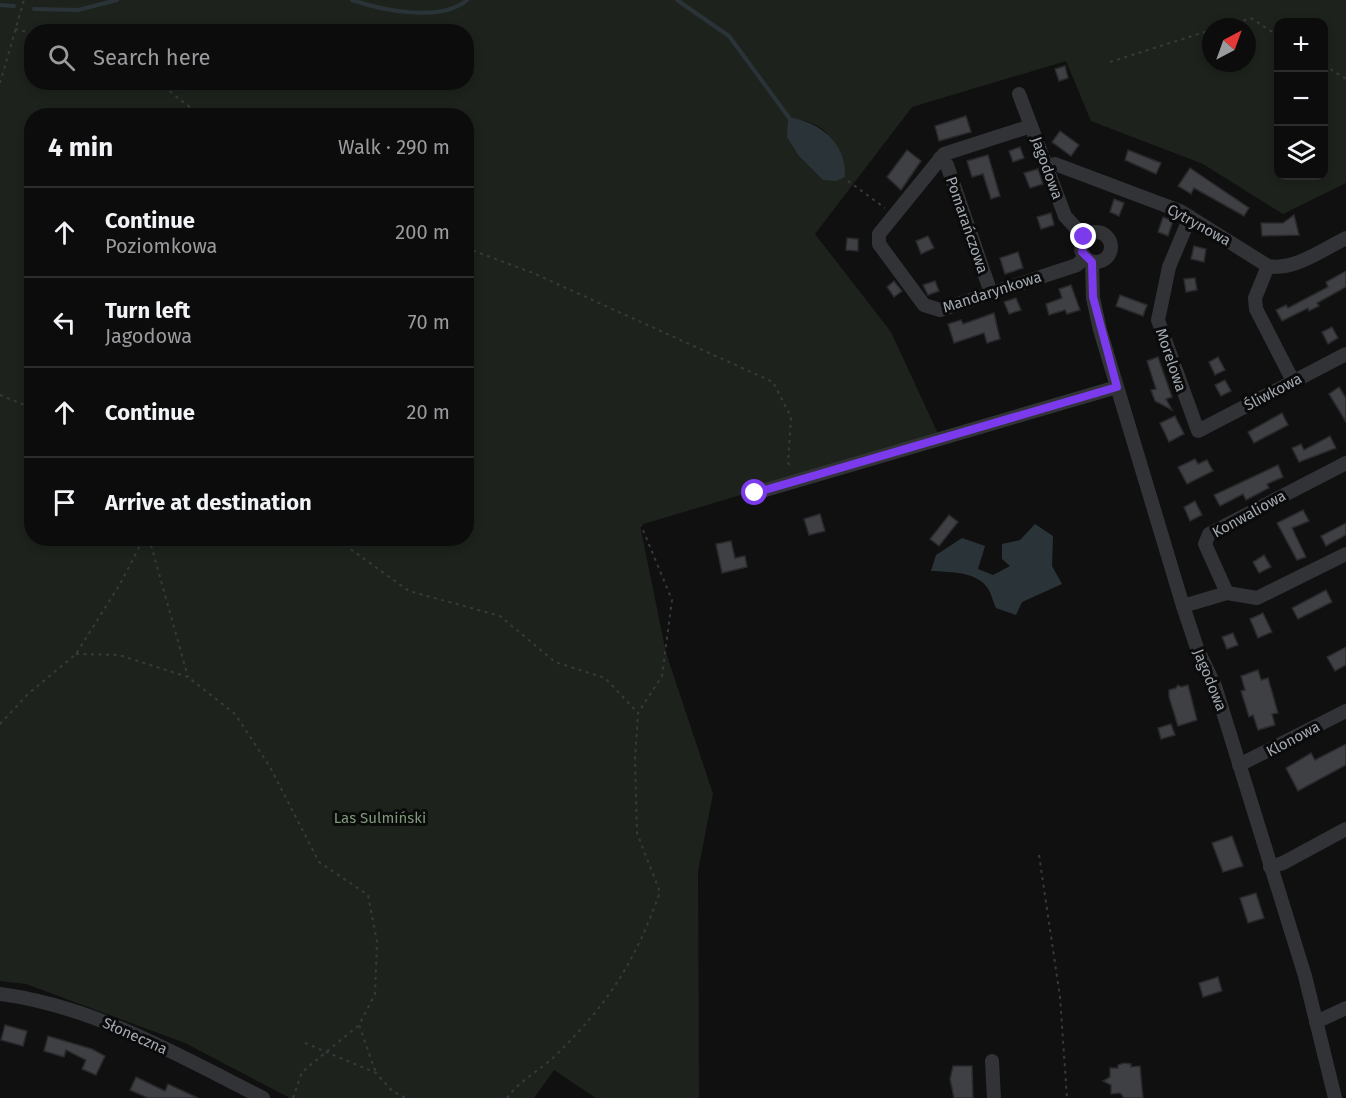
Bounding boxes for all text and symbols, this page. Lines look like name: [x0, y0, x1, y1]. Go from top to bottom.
north arrow: [1202, 18, 1256, 72]
map controls: [1274, 18, 1328, 180]
button: +: [1274, 18, 1328, 72]
search box: [24, 24, 474, 90]
icon: search: [45, 41, 78, 74]
text: Search here: [93, 44, 211, 71]
button: −: [1274, 72, 1328, 126]
button: layers: [1274, 126, 1328, 180]
text: 4 min: [48, 132, 113, 163]
street label: Jagodowa: [1027, 134, 1067, 202]
text: Walk · 290 m: [338, 135, 450, 159]
street label: Pomarańczowa: [942, 174, 992, 276]
street label: Cytrynowa: [1164, 200, 1234, 250]
text: Continue: [105, 207, 195, 234]
icon: ahead: [48, 216, 81, 249]
text: 200 m: [395, 220, 450, 244]
route end: [1070, 223, 1096, 249]
text: Poziomkowa: [105, 234, 217, 258]
street label: Mandarynkowa: [940, 268, 1044, 316]
text: Turn left: [105, 297, 190, 324]
icon: left: [48, 306, 81, 339]
text: 70 m: [408, 310, 450, 334]
text: Jagodowa: [105, 324, 192, 348]
street label: Morelowa: [1152, 326, 1190, 394]
street label: Śliwkowa: [1241, 369, 1305, 415]
icon: ahead: [48, 396, 81, 429]
text: Continue: [105, 399, 195, 426]
text: 20 m: [407, 400, 450, 424]
route start: [741, 479, 767, 505]
icon: arrive: [48, 486, 81, 519]
street label: Konwaliowa: [1209, 487, 1289, 541]
text: Arrive at destination: [105, 489, 312, 516]
street label: Jagodowa: [1189, 646, 1231, 714]
street label: Klonowa: [1263, 717, 1323, 761]
park label: Las Sulmiński: [334, 809, 426, 827]
street label: Słoneczna: [100, 1014, 170, 1058]

